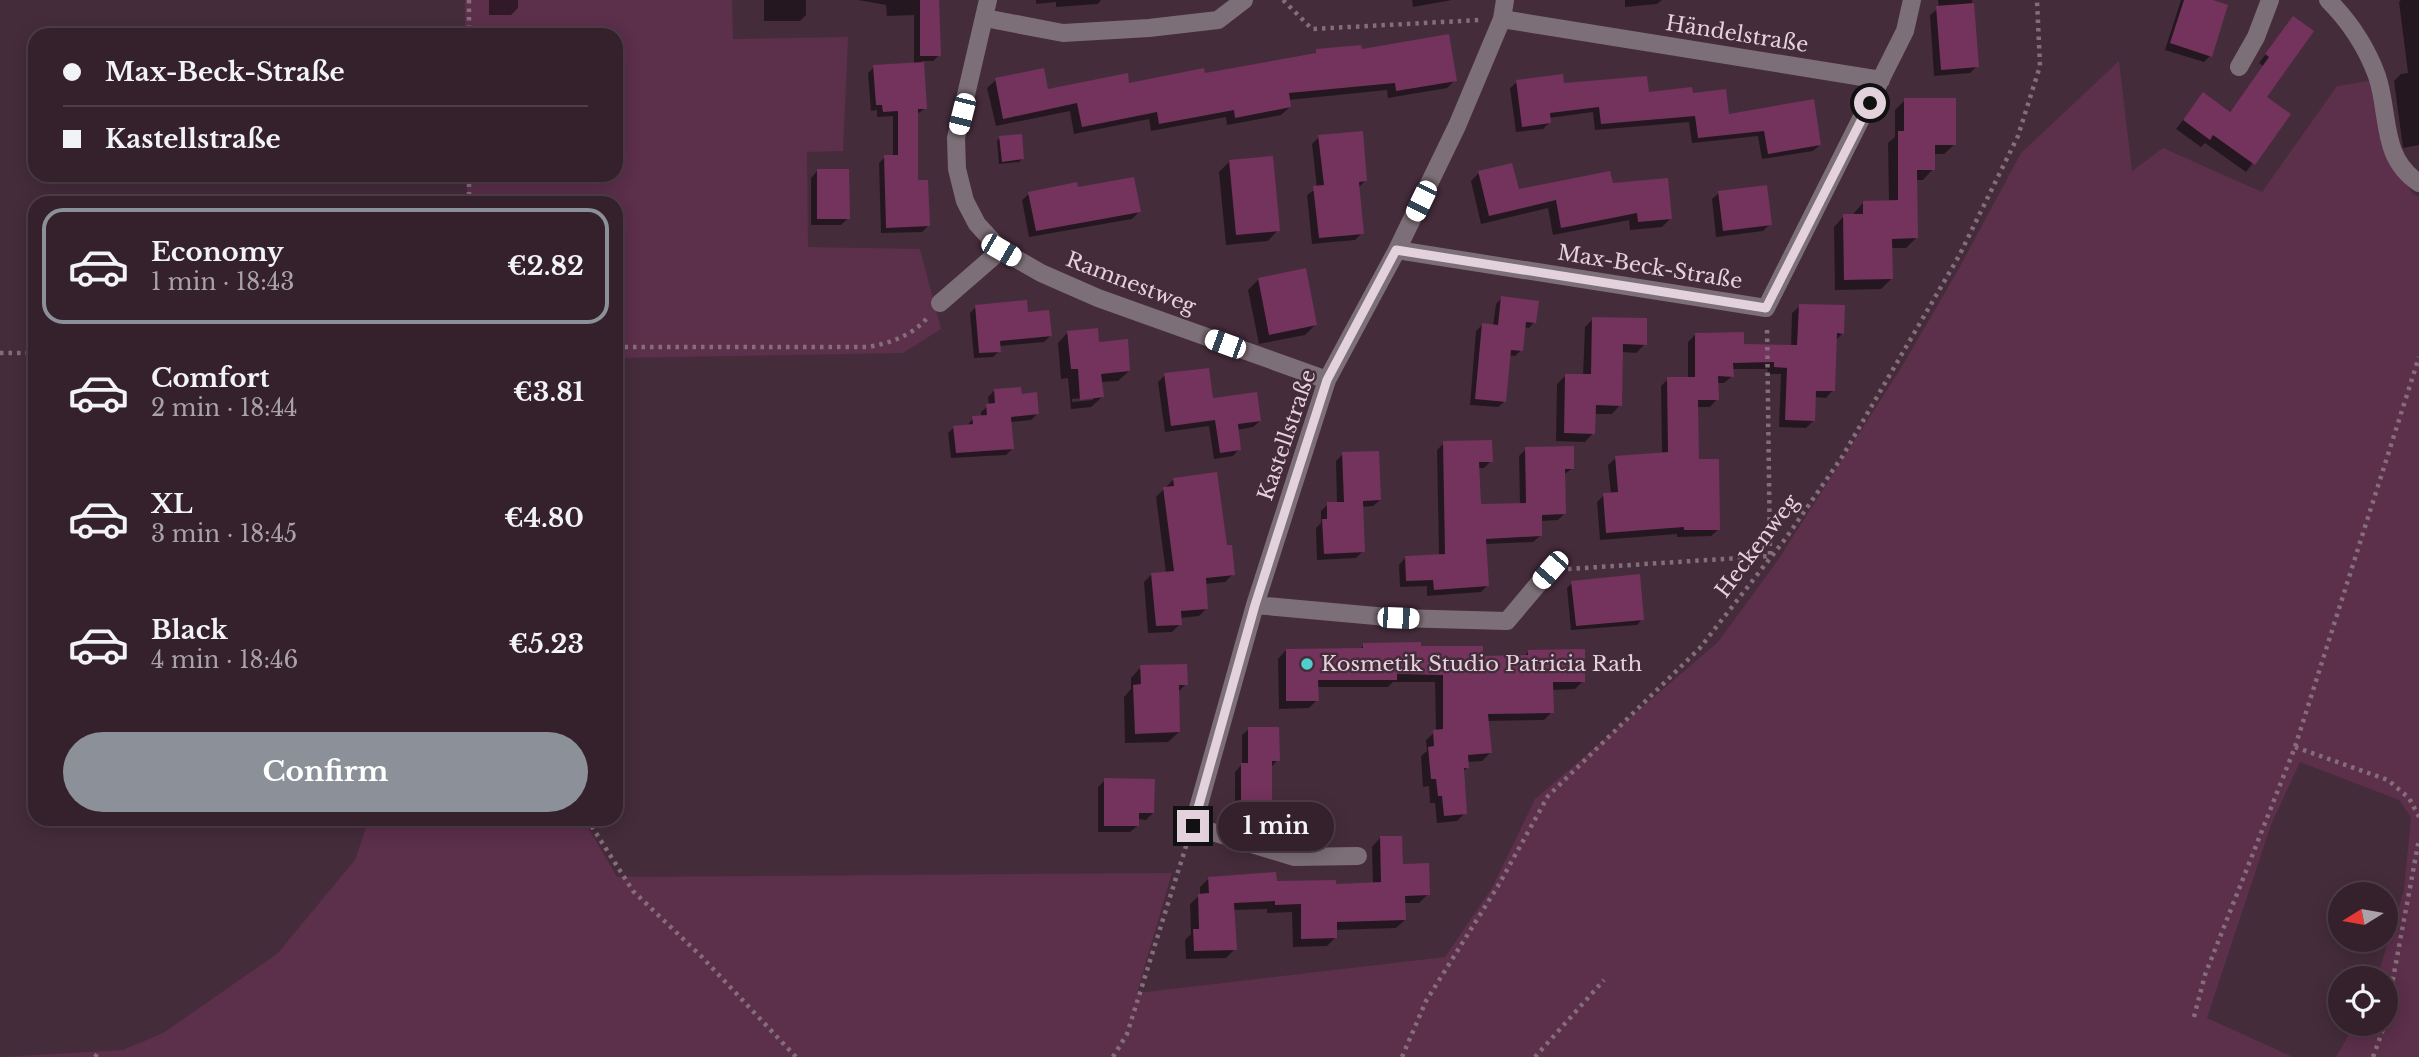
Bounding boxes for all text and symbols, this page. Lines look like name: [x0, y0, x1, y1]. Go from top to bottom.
street label: Händelstraße: [1664, 10, 1810, 58]
text: Max-Beck-Straße: [105, 56, 345, 88]
route start: [1854, 87, 1886, 119]
car: [947, 91, 978, 137]
text: Kastellstraße: [105, 123, 281, 155]
car: [1403, 178, 1440, 224]
car: [978, 230, 1025, 270]
icon: car: [67, 235, 130, 298]
text: Economy: [151, 236, 284, 268]
street label: Max-Beck-Straße: [1556, 240, 1744, 294]
street label: Ramnestweg: [1062, 246, 1200, 320]
text: €2.82: [507, 250, 584, 282]
text: 1 min · 18:43: [151, 268, 294, 296]
car: [1202, 327, 1249, 361]
icon: car: [67, 361, 130, 424]
text: Comfort: [151, 362, 269, 394]
street label: Kastellstraße: [1252, 366, 1322, 504]
text: €3.81: [513, 376, 584, 408]
text: 2 min · 18:44: [151, 394, 298, 422]
icon: car: [67, 487, 130, 550]
text: XL: [151, 488, 193, 520]
street label: Heckenweg: [1710, 489, 1805, 603]
text: €4.80: [504, 502, 584, 534]
text: 3 min · 18:45: [151, 520, 297, 548]
car: [1529, 547, 1572, 593]
car: [1377, 607, 1420, 629]
icon: car: [67, 613, 130, 676]
text: Black: [151, 614, 228, 646]
text: €5.23: [508, 628, 584, 660]
text: 4 min · 18:46: [151, 646, 298, 674]
place label: Kosmetik Studio Patricia Rath: [1321, 651, 1642, 677]
marker: Kosmetik Studio Patricia Rath: [1299, 656, 1315, 672]
button: Confirm: [63, 732, 588, 812]
callout: 1 min: [1218, 802, 1333, 850]
route end: [1177, 810, 1209, 842]
text: 1 min: [1243, 812, 1309, 840]
north arrow: [2328, 882, 2398, 952]
map controls: [2328, 882, 2398, 1036]
button: locate: [2328, 966, 2398, 1036]

